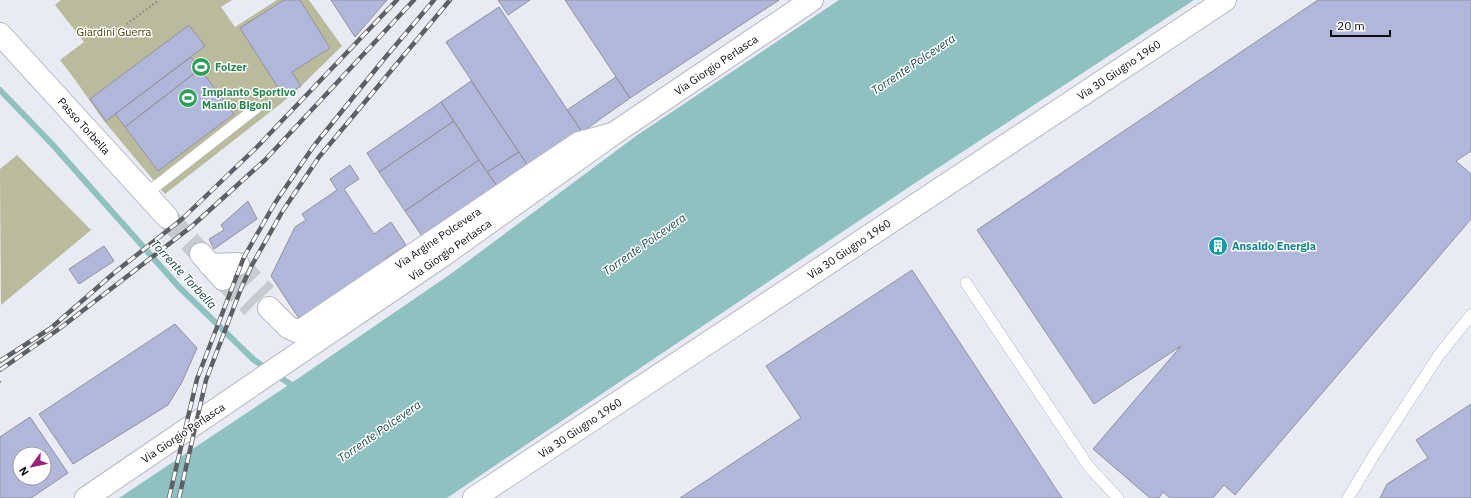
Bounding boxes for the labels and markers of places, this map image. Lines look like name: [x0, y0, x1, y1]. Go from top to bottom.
sports icon: Folzer: [190, 56, 212, 78]
place label: Folzer: [215, 60, 247, 74]
place label: Impianto Sportivo Manlio Bigoni: [202, 85, 296, 112]
sports icon: Impianto Sportivo Manlio Bigoni: [177, 87, 199, 109]
building icon: Ansaldo Energia: [1207, 235, 1229, 257]
place label: Ansaldo Energia: [1232, 239, 1316, 253]

